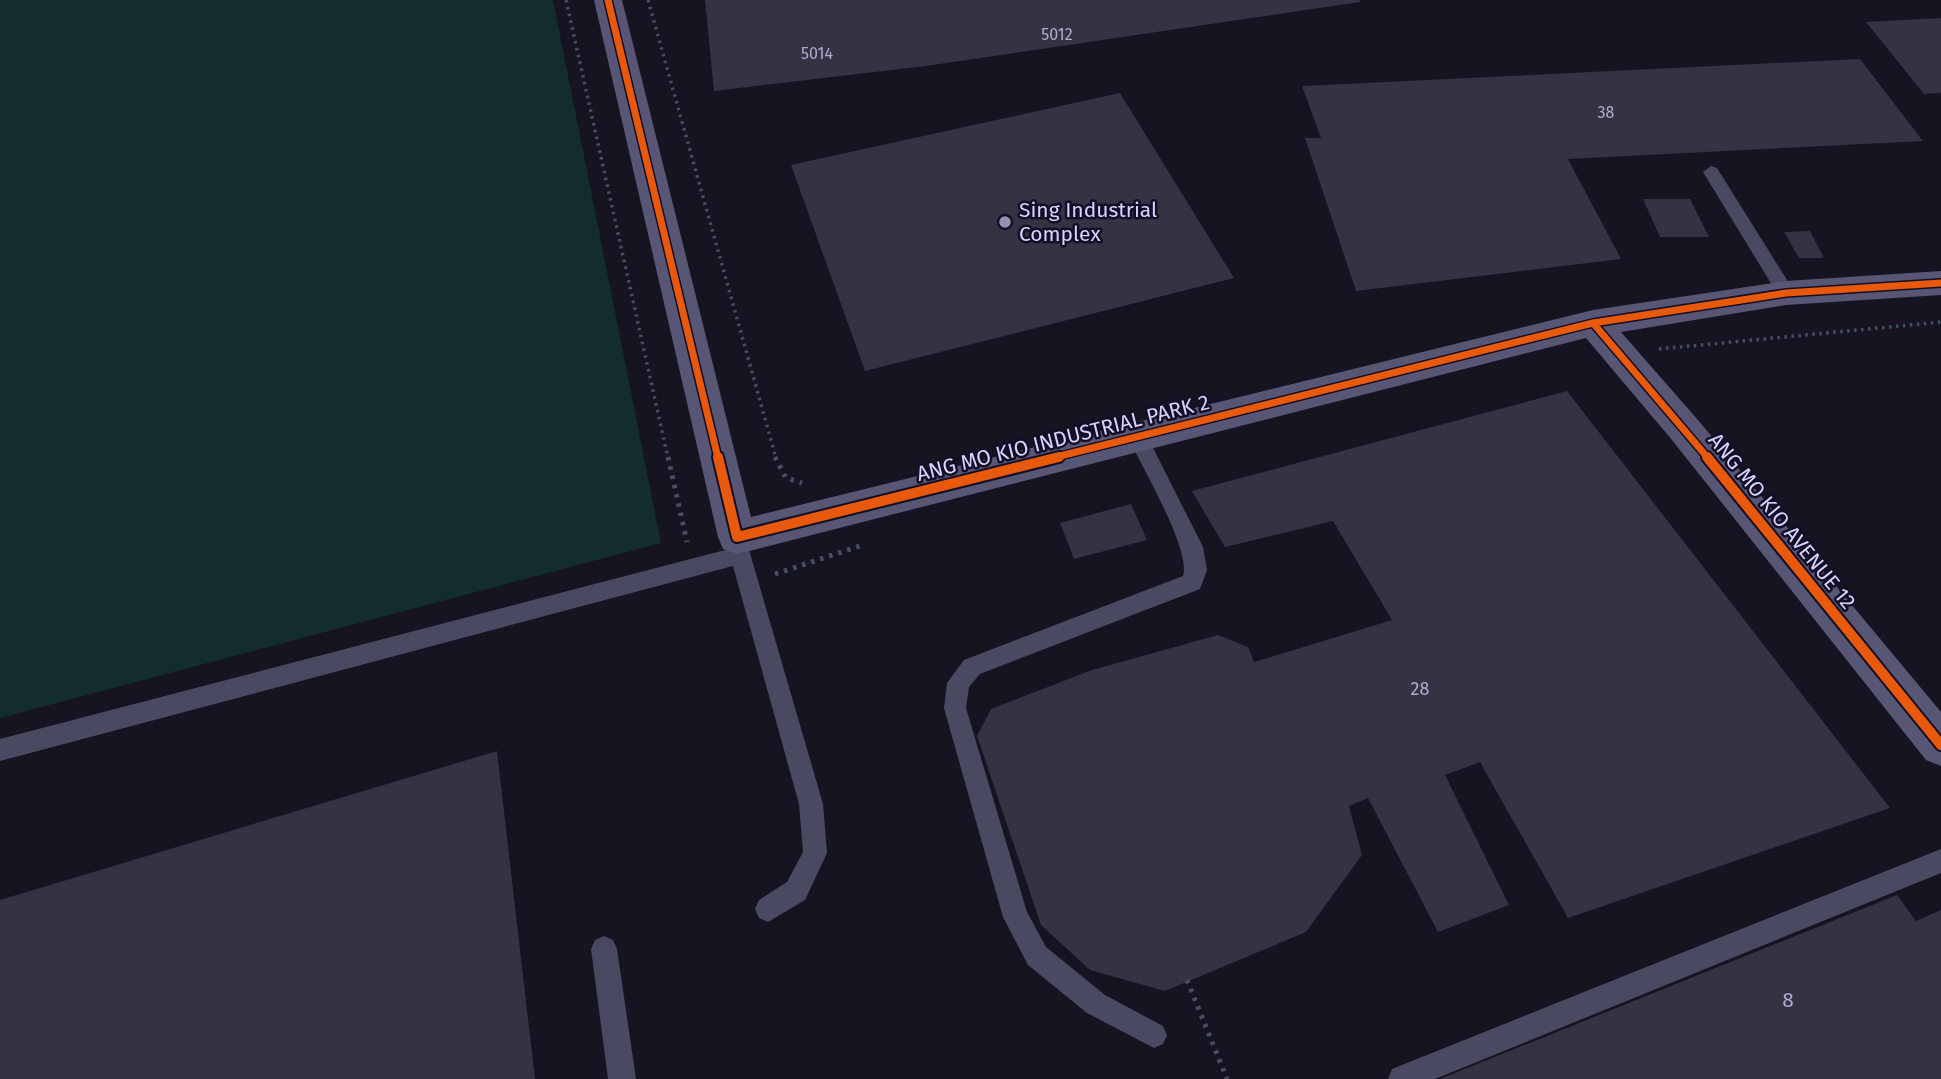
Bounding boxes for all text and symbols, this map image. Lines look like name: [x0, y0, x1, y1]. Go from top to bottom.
house number: 5012: [1041, 25, 1073, 44]
house number: 5014: [801, 44, 833, 63]
house number: 38: [1598, 103, 1615, 122]
place label: Sing Industrial Complex: [1019, 197, 1157, 247]
marker: Sing Industrial Complex: [997, 214, 1013, 230]
street label: ANG MO KIO INDUSTRIAL PARK 2: [914, 389, 1212, 487]
street label: ANG MO KIO AVENUE 12: [1703, 428, 1861, 614]
house number: 28: [1411, 678, 1429, 700]
house number: 8: [1782, 987, 1794, 1013]

